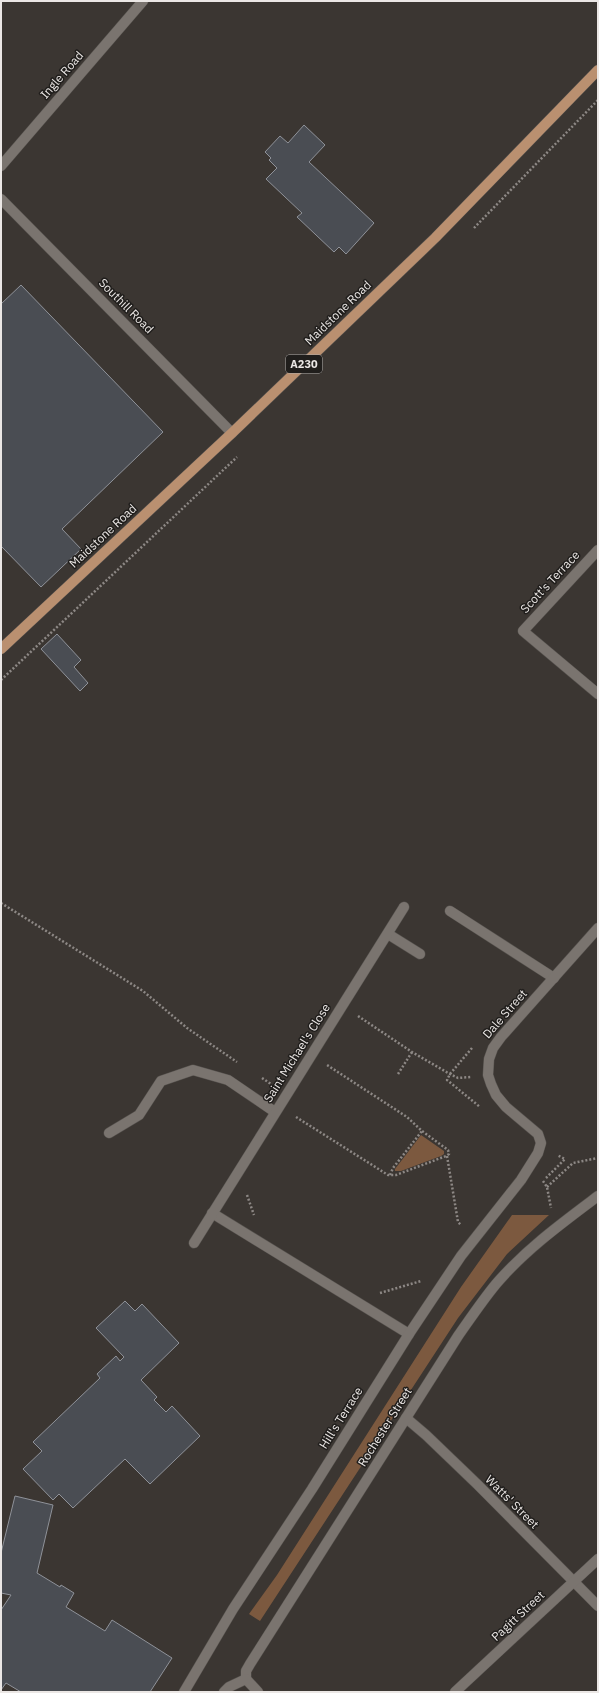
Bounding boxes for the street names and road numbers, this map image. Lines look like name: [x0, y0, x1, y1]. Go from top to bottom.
street label: Ingle Road: [37, 48, 86, 102]
street label: Southill Road: [96, 275, 157, 336]
street label: Maidstone Road: [301, 277, 374, 348]
road number: A230: [286, 355, 322, 373]
street label: Maidstone Road: [66, 501, 139, 571]
street label: Scott's Terrace: [517, 547, 583, 616]
street label: Dale Street: [479, 986, 530, 1041]
street label: Saint Michael's Close: [260, 1000, 333, 1105]
street label: Hill's Terrace: [316, 1384, 366, 1451]
street label: Rochester Street: [354, 1384, 415, 1469]
street label: Watts' Street: [482, 1472, 542, 1532]
street label: Pagitt Street: [488, 1587, 547, 1644]

